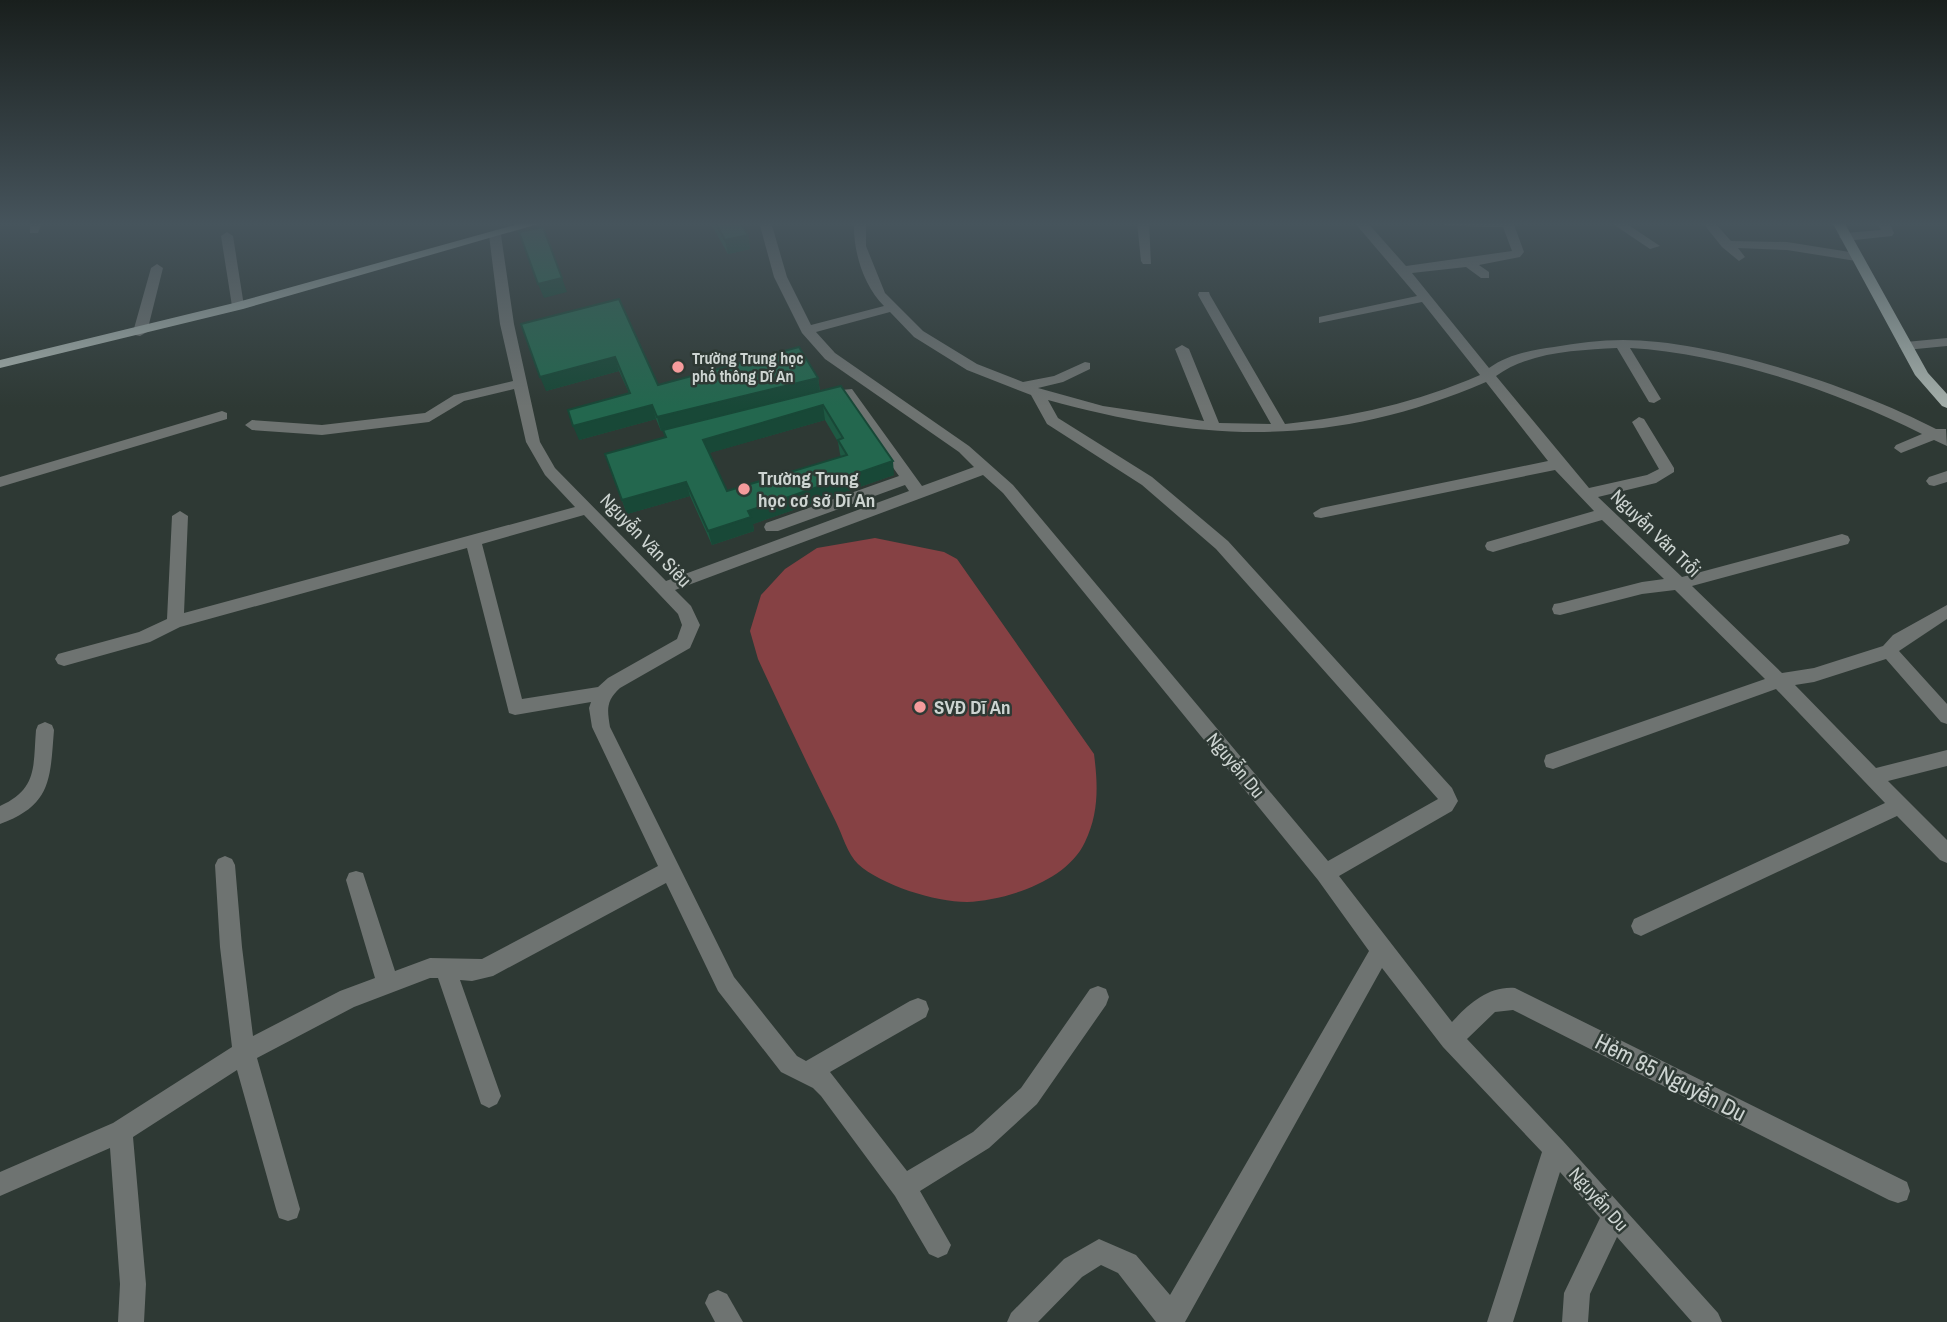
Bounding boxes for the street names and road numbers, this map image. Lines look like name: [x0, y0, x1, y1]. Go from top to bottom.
street label: Nguyễn Văn Trỗi: [1605, 483, 1707, 583]
street label: Nguyễn Văn Siêu: [595, 487, 697, 593]
street label: Nguyễn Du: [1201, 727, 1271, 803]
street label: Hẻm 85 Nguyễn Du: [1590, 1026, 1752, 1128]
street label: Nguyễn Du: [1563, 1161, 1635, 1237]

